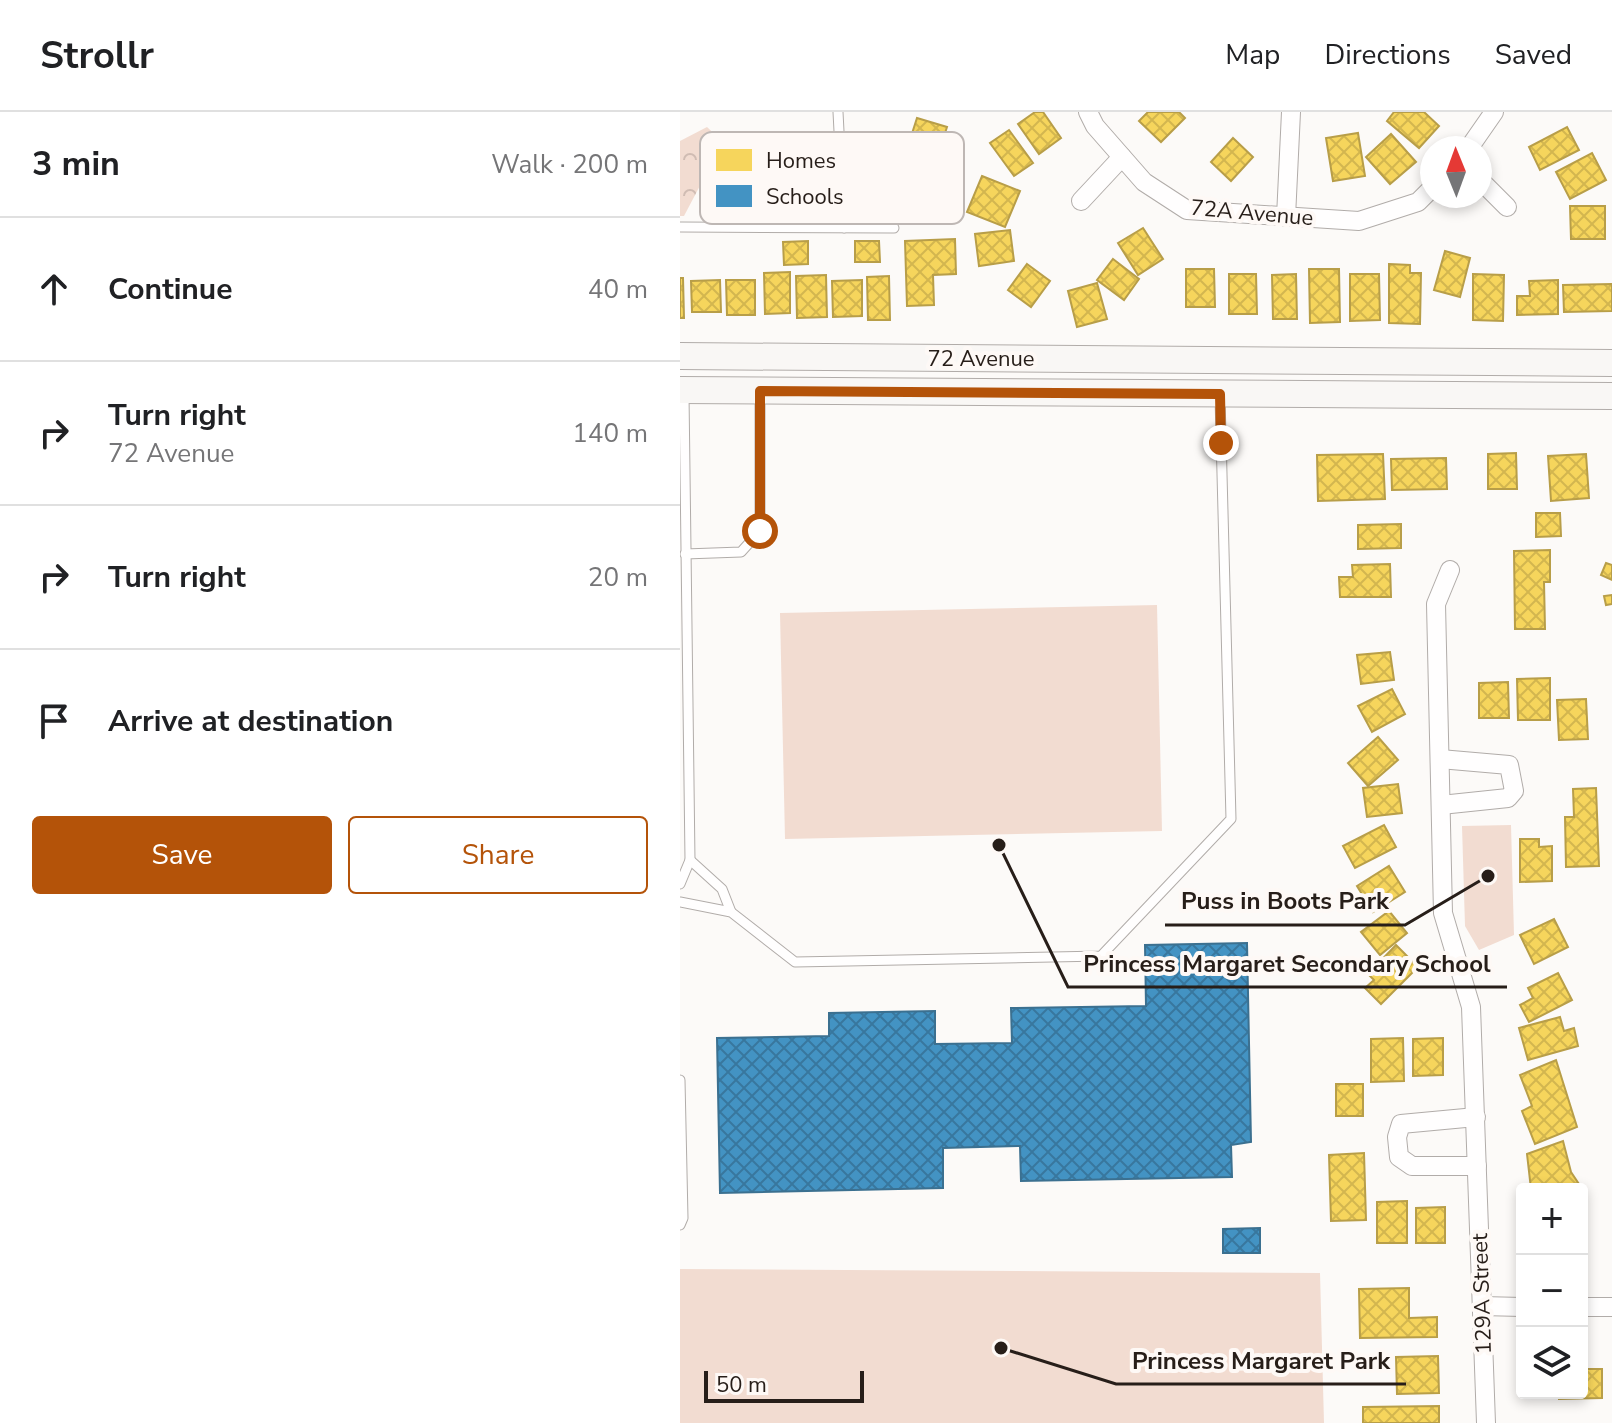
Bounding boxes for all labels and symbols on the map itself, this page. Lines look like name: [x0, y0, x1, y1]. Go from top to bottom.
legend: [700, 132, 964, 224]
north arrow: [1420, 136, 1492, 208]
text: Homes: [766, 146, 836, 176]
text: Schools: [766, 182, 844, 212]
street label: 72A Avenue: [1189, 193, 1314, 233]
street label: 72 Avenue: [928, 344, 1034, 374]
route end: [1203, 425, 1239, 461]
route start: [742, 513, 778, 549]
callout: Puss in Boots Park: [1165, 877, 1405, 925]
text: Puss in Boots Park: [1181, 885, 1390, 917]
callout: Princess Margaret Secondary School: [1068, 939, 1507, 987]
text: Princess Margaret Secondary School: [1083, 948, 1491, 980]
street label: 129A Street: [1465, 1233, 1499, 1355]
callout: Princess Margaret Park: [1116, 1336, 1406, 1384]
text: Princess Margaret Park: [1132, 1345, 1391, 1377]
scale bar: [704, 1367, 864, 1403]

